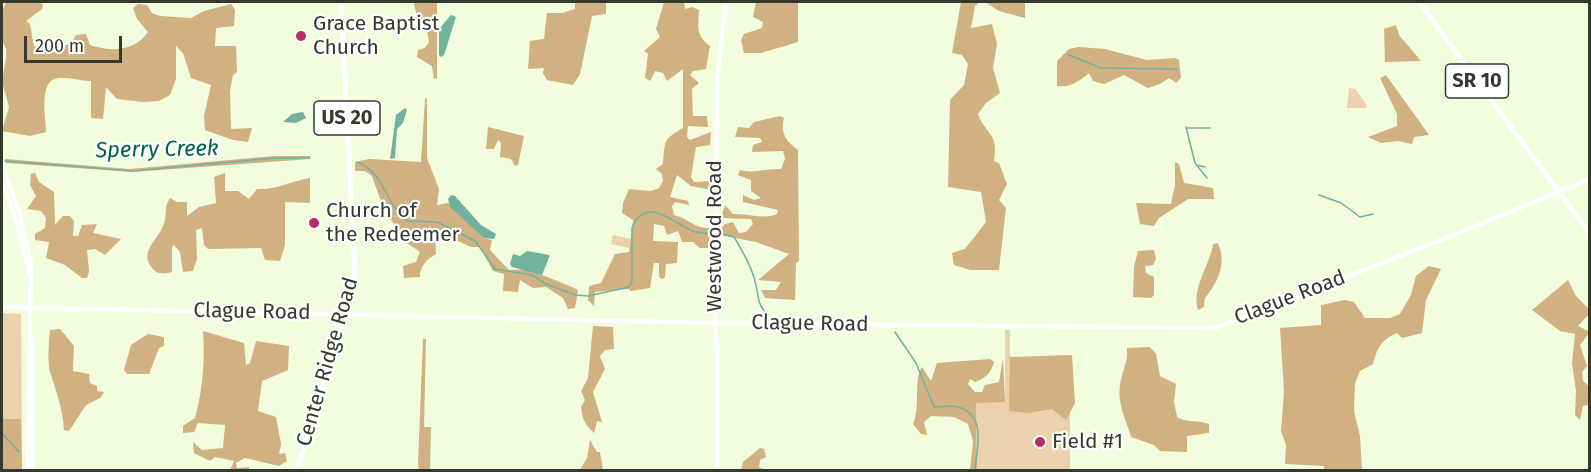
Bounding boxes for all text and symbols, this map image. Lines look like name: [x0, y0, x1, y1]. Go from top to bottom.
place label: Grace Baptist Church: [313, 11, 439, 61]
scale bar: [27, 24, 124, 62]
marker: Grace Baptist Church: [294, 29, 308, 43]
text: 200 m: [35, 35, 84, 57]
road number: SR 10: [1446, 64, 1508, 98]
road number: US 20: [314, 101, 380, 135]
water label: Sperry Creek: [95, 136, 219, 164]
street label: Westwood Road: [702, 160, 728, 312]
place label: Church of the Redeemer: [326, 198, 460, 248]
marker: Church of the Redeemer: [307, 216, 321, 230]
street label: Clague Road: [1231, 265, 1349, 331]
street label: Center Ridge Road: [292, 275, 364, 449]
street label: Clague Road: [193, 298, 311, 326]
street label: Clague Road: [751, 310, 869, 338]
place label: Field #1: [1052, 429, 1123, 455]
marker: Field #1: [1033, 435, 1047, 449]

